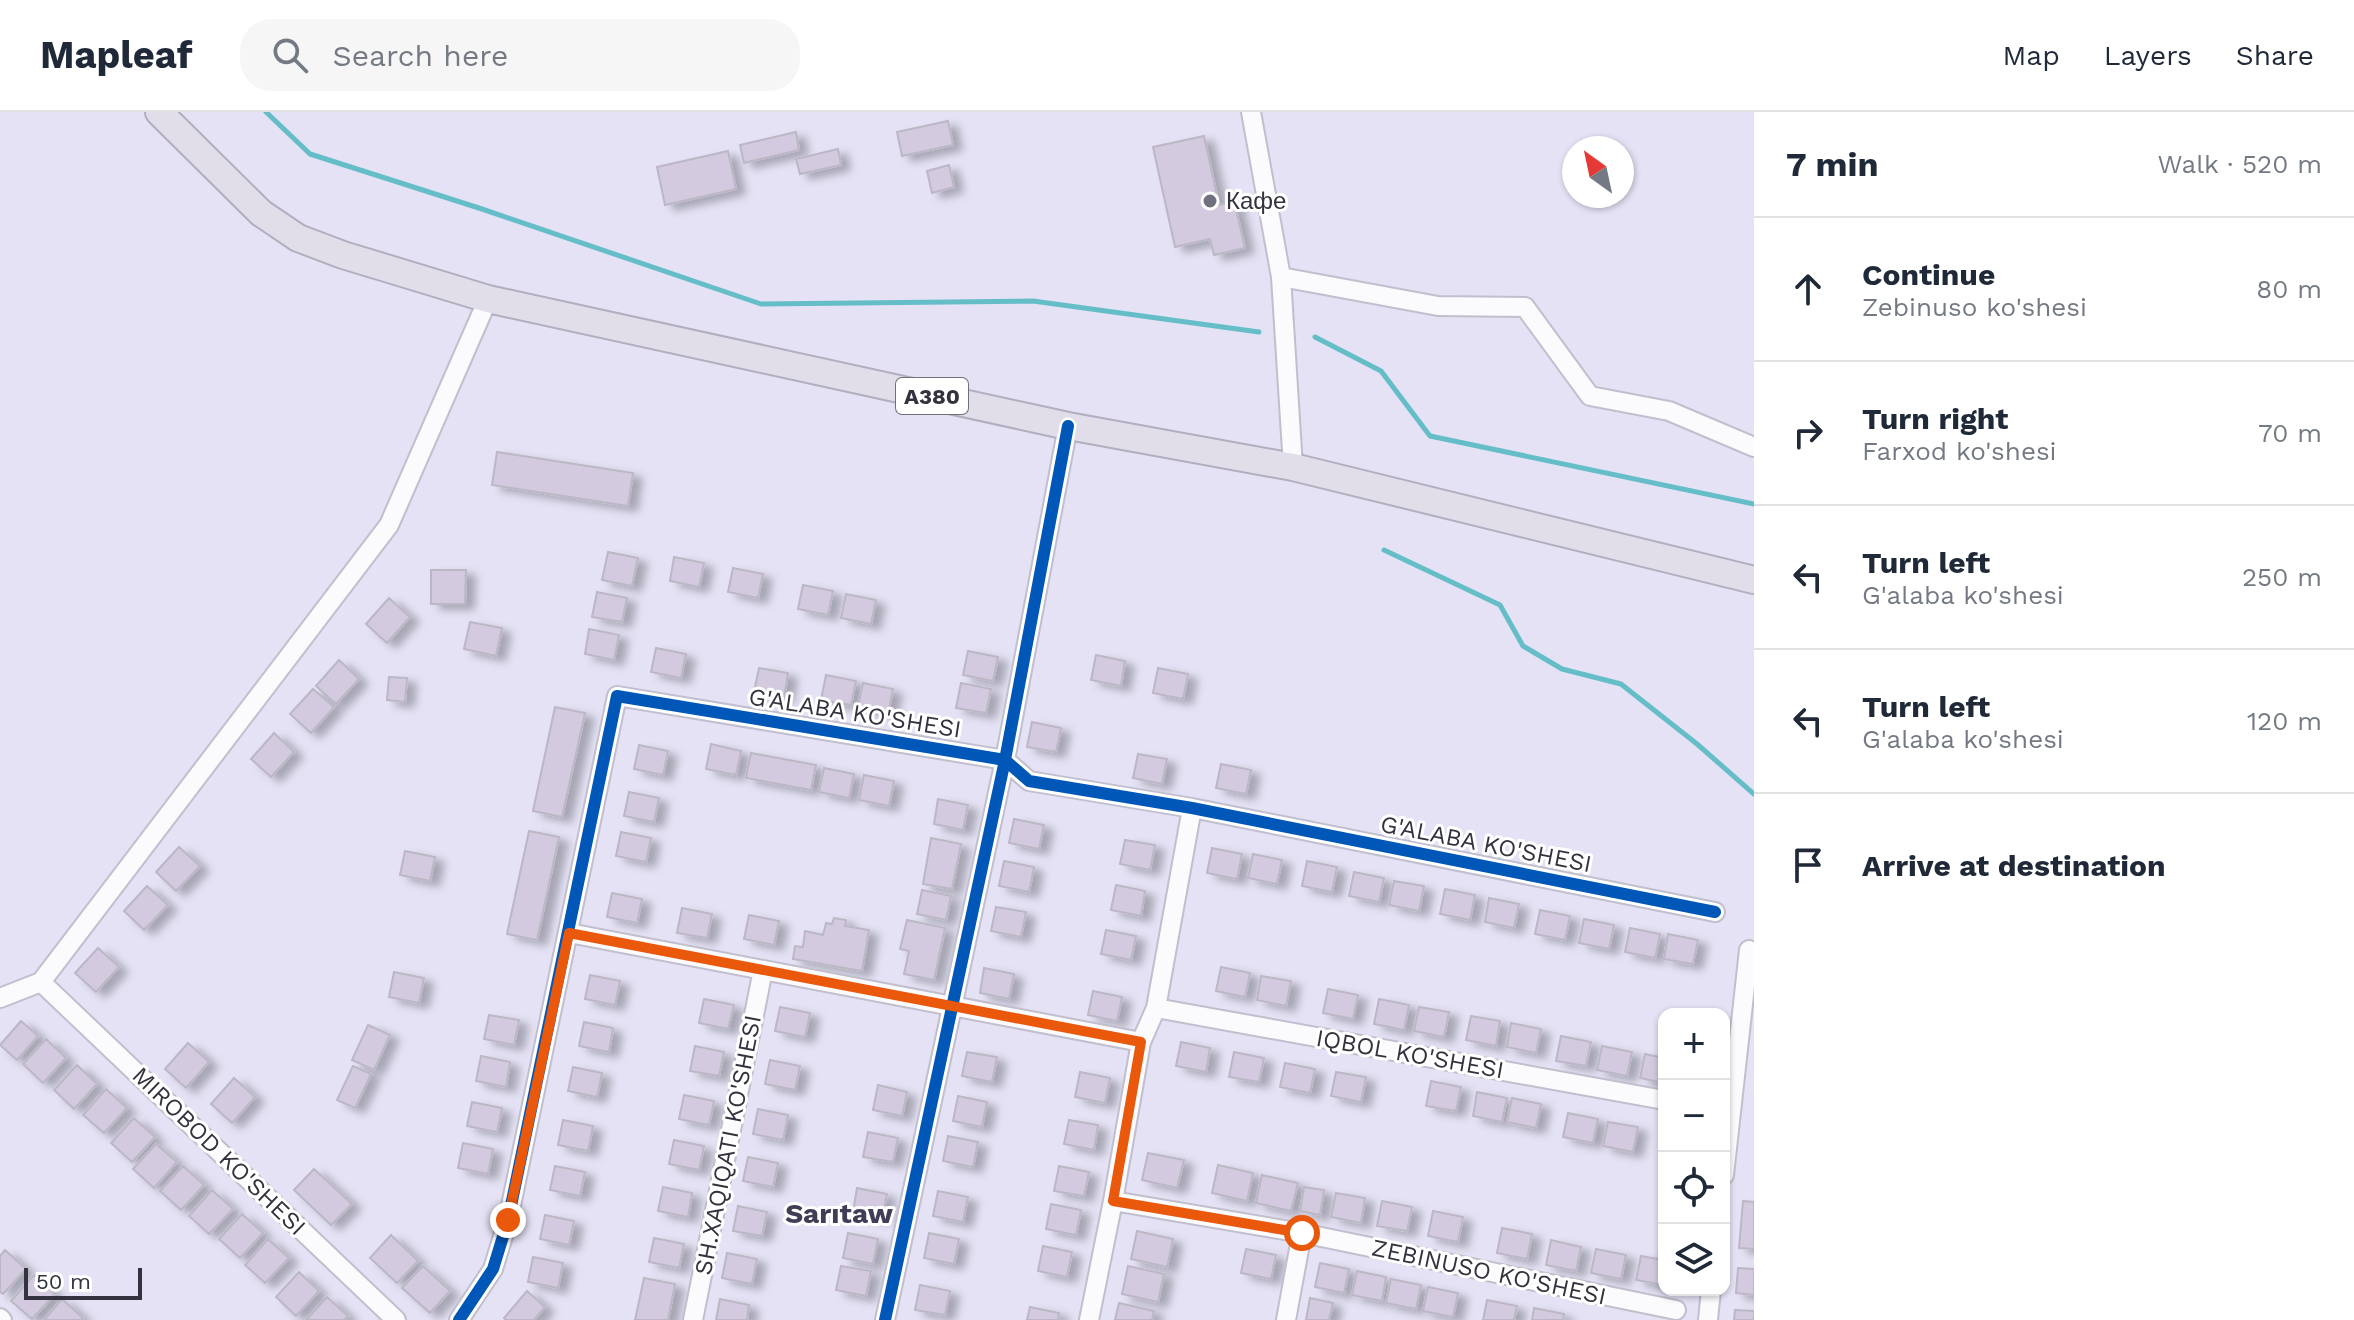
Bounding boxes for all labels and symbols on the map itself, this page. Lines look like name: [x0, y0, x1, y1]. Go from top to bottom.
north arrow: [1562, 136, 1634, 208]
place label: Кафе: [1226, 187, 1286, 215]
marker: Кафе: [1201, 192, 1219, 210]
road number: A380: [896, 378, 968, 414]
street label: G'ALABA KO'SHESI: [747, 682, 963, 744]
street label: G'ALABA KO'SHESI: [1378, 810, 1594, 878]
street label: SH.XAQIQATI KO'SHESI: [689, 1013, 767, 1277]
street label: IQBOL KO'SHESI: [1314, 1024, 1506, 1084]
street label: MIROBOD KO'SHESI: [127, 1061, 311, 1241]
district label: Sarıtaw: [785, 1197, 894, 1230]
route end: [490, 1202, 526, 1238]
route start: [1284, 1215, 1320, 1251]
street label: ZEBINUSO KO'SHESI: [1369, 1233, 1609, 1311]
scale bar: [24, 1264, 142, 1300]

